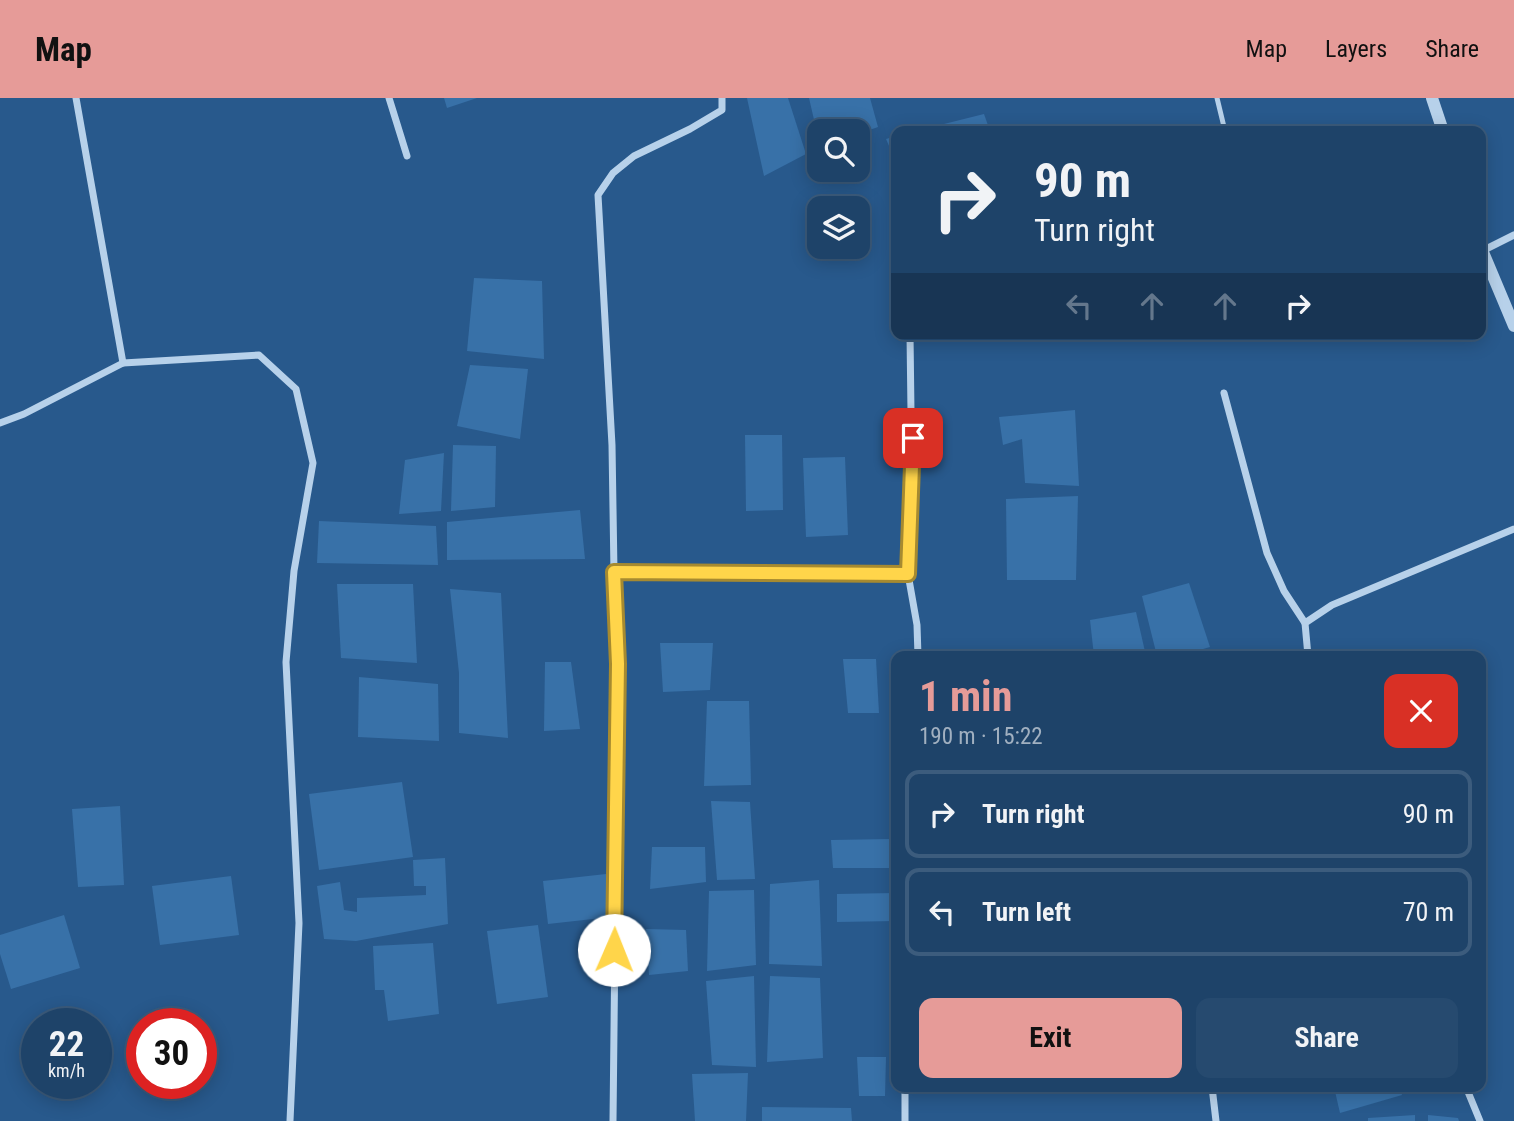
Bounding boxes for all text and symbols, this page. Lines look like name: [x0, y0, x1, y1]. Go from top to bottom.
text: Map: [35, 30, 92, 69]
text: Map: [1246, 35, 1287, 63]
text: Layers: [1325, 35, 1387, 63]
text: Share: [1425, 35, 1479, 63]
map controls: [807, 119, 870, 259]
button: search: [807, 119, 870, 182]
text: 90 m: [1034, 152, 1131, 209]
icon: right: [919, 154, 1010, 245]
button: layers: [807, 196, 870, 259]
text: Turn right: [1034, 211, 1155, 249]
icon: left: [1060, 287, 1098, 325]
icon: ahead: [1133, 287, 1171, 325]
icon: ahead: [1206, 287, 1244, 325]
icon: right: [1279, 287, 1317, 325]
pin: [883, 408, 943, 468]
icon: arrive: [894, 419, 932, 457]
text: 1 min: [919, 672, 1012, 721]
button: close: [1384, 674, 1458, 748]
text: 190 m · 15:22: [919, 723, 1043, 750]
icon: right: [923, 795, 961, 833]
text: Turn right: [982, 799, 1084, 829]
text: 90 m: [1403, 799, 1454, 829]
icon: left: [923, 893, 961, 931]
text: Turn left: [982, 897, 1071, 927]
text: 70 m: [1403, 897, 1454, 927]
position arrow: [577, 913, 651, 987]
button: Exit: [919, 998, 1182, 1078]
button: Share: [1196, 998, 1458, 1078]
speed limit sign: 30: [126, 1008, 217, 1099]
text: 22: [49, 1024, 84, 1065]
text: km/h: [48, 1060, 85, 1081]

